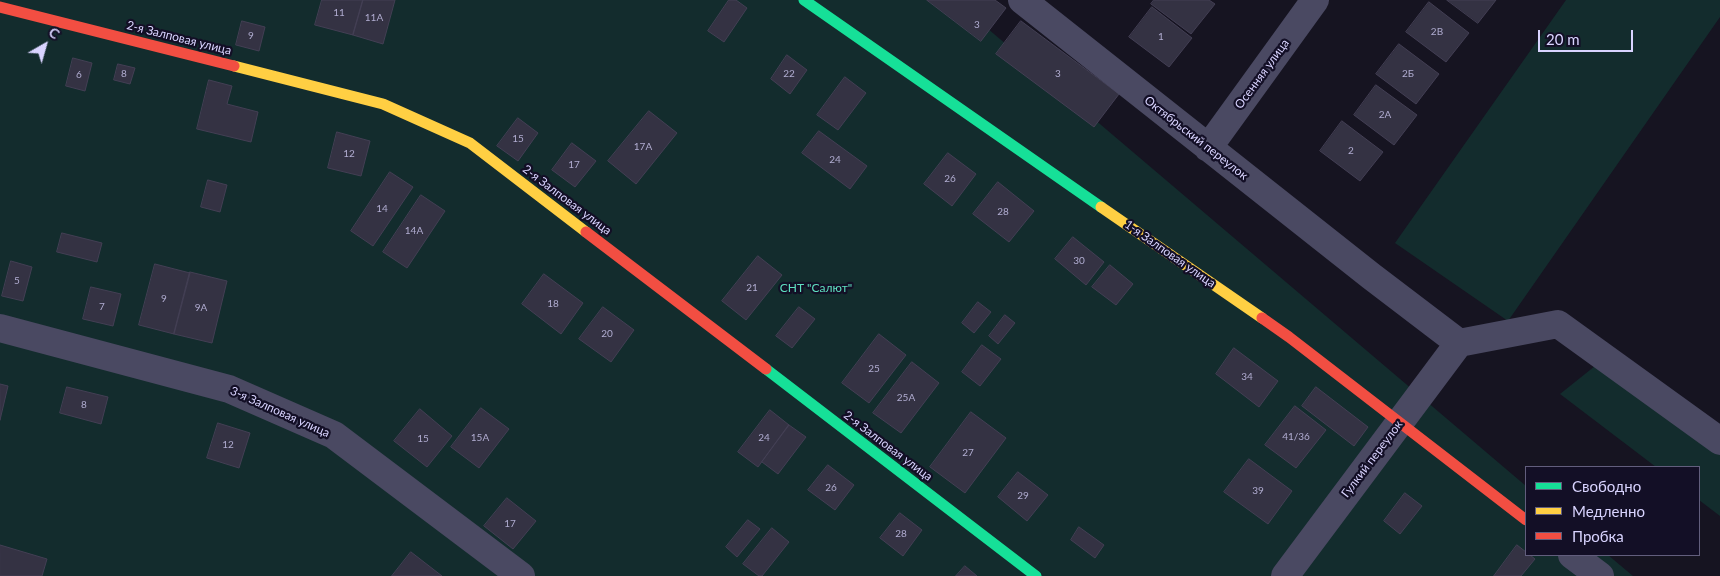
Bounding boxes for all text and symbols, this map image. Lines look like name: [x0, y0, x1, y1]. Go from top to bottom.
house number: 11: [333, 7, 345, 19]
house number: 11А: [365, 12, 383, 24]
street label: 2-я Залповая улица: [125, 18, 233, 58]
house number: 3: [974, 19, 980, 31]
north arrow: [20, 20, 70, 70]
scale bar: [1540, 20, 1635, 52]
text: С: [46, 23, 63, 42]
house number: 2В: [1431, 26, 1443, 38]
house number: 9: [248, 30, 254, 42]
text: 20 m: [1546, 30, 1580, 48]
house number: 1: [1158, 31, 1164, 43]
street label: Осенняя улица: [1232, 36, 1292, 112]
house number: 8: [121, 68, 127, 80]
house number: 22: [783, 68, 795, 80]
house number: 3: [1055, 68, 1061, 80]
house number: 2Б: [1402, 68, 1414, 80]
house number: 6: [76, 69, 82, 81]
street label: Октябрьский переулок: [1141, 93, 1251, 183]
house number: 2А: [1379, 109, 1391, 121]
house number: 15: [512, 133, 524, 145]
house number: 17А: [634, 141, 652, 153]
house number: 2: [1348, 145, 1354, 157]
house number: 12: [343, 148, 355, 160]
house number: 24: [829, 154, 841, 166]
house number: 17: [568, 159, 580, 171]
street label: 2-я Залповая улица: [520, 162, 614, 238]
house number: 26: [944, 173, 956, 185]
house number: 14: [376, 203, 388, 215]
house number: 28: [997, 206, 1009, 218]
street label: 1-я Залповая улица: [1122, 217, 1218, 291]
house number: 14А: [405, 225, 423, 237]
house number: 30: [1073, 255, 1085, 267]
house number: 5: [14, 275, 20, 287]
park label: СНТ "Салют": [780, 281, 852, 295]
house number: 21: [746, 282, 758, 294]
house number: 9: [161, 293, 167, 305]
house number: 18: [547, 298, 559, 310]
house number: 7: [99, 301, 105, 313]
house number: 9А: [195, 302, 207, 314]
house number: 20: [601, 328, 613, 340]
house number: 25: [868, 363, 880, 375]
house number: 34: [1241, 371, 1253, 383]
street label: 3-я Залповая улица: [228, 384, 332, 440]
house number: 25А: [897, 392, 915, 404]
house number: 8: [81, 399, 87, 411]
street label: 2-я Залповая улица: [841, 408, 935, 484]
street label: Гулкий переулок: [1338, 418, 1406, 500]
house number: 41/36: [1282, 431, 1310, 443]
house number: 15А: [471, 432, 489, 444]
house number: 24: [758, 432, 770, 444]
house number: 15: [417, 433, 429, 445]
house number: 12: [222, 439, 234, 451]
house number: 27: [962, 447, 974, 459]
legend: [1525, 466, 1700, 556]
text: Свободно: [1572, 477, 1641, 495]
house number: 26: [825, 482, 837, 494]
house number: 39: [1252, 485, 1264, 497]
house number: 29: [1017, 490, 1029, 502]
text: Медленно: [1572, 502, 1645, 520]
house number: 17: [504, 518, 516, 530]
text: Пробка: [1572, 527, 1624, 545]
house number: 28: [895, 528, 907, 540]

